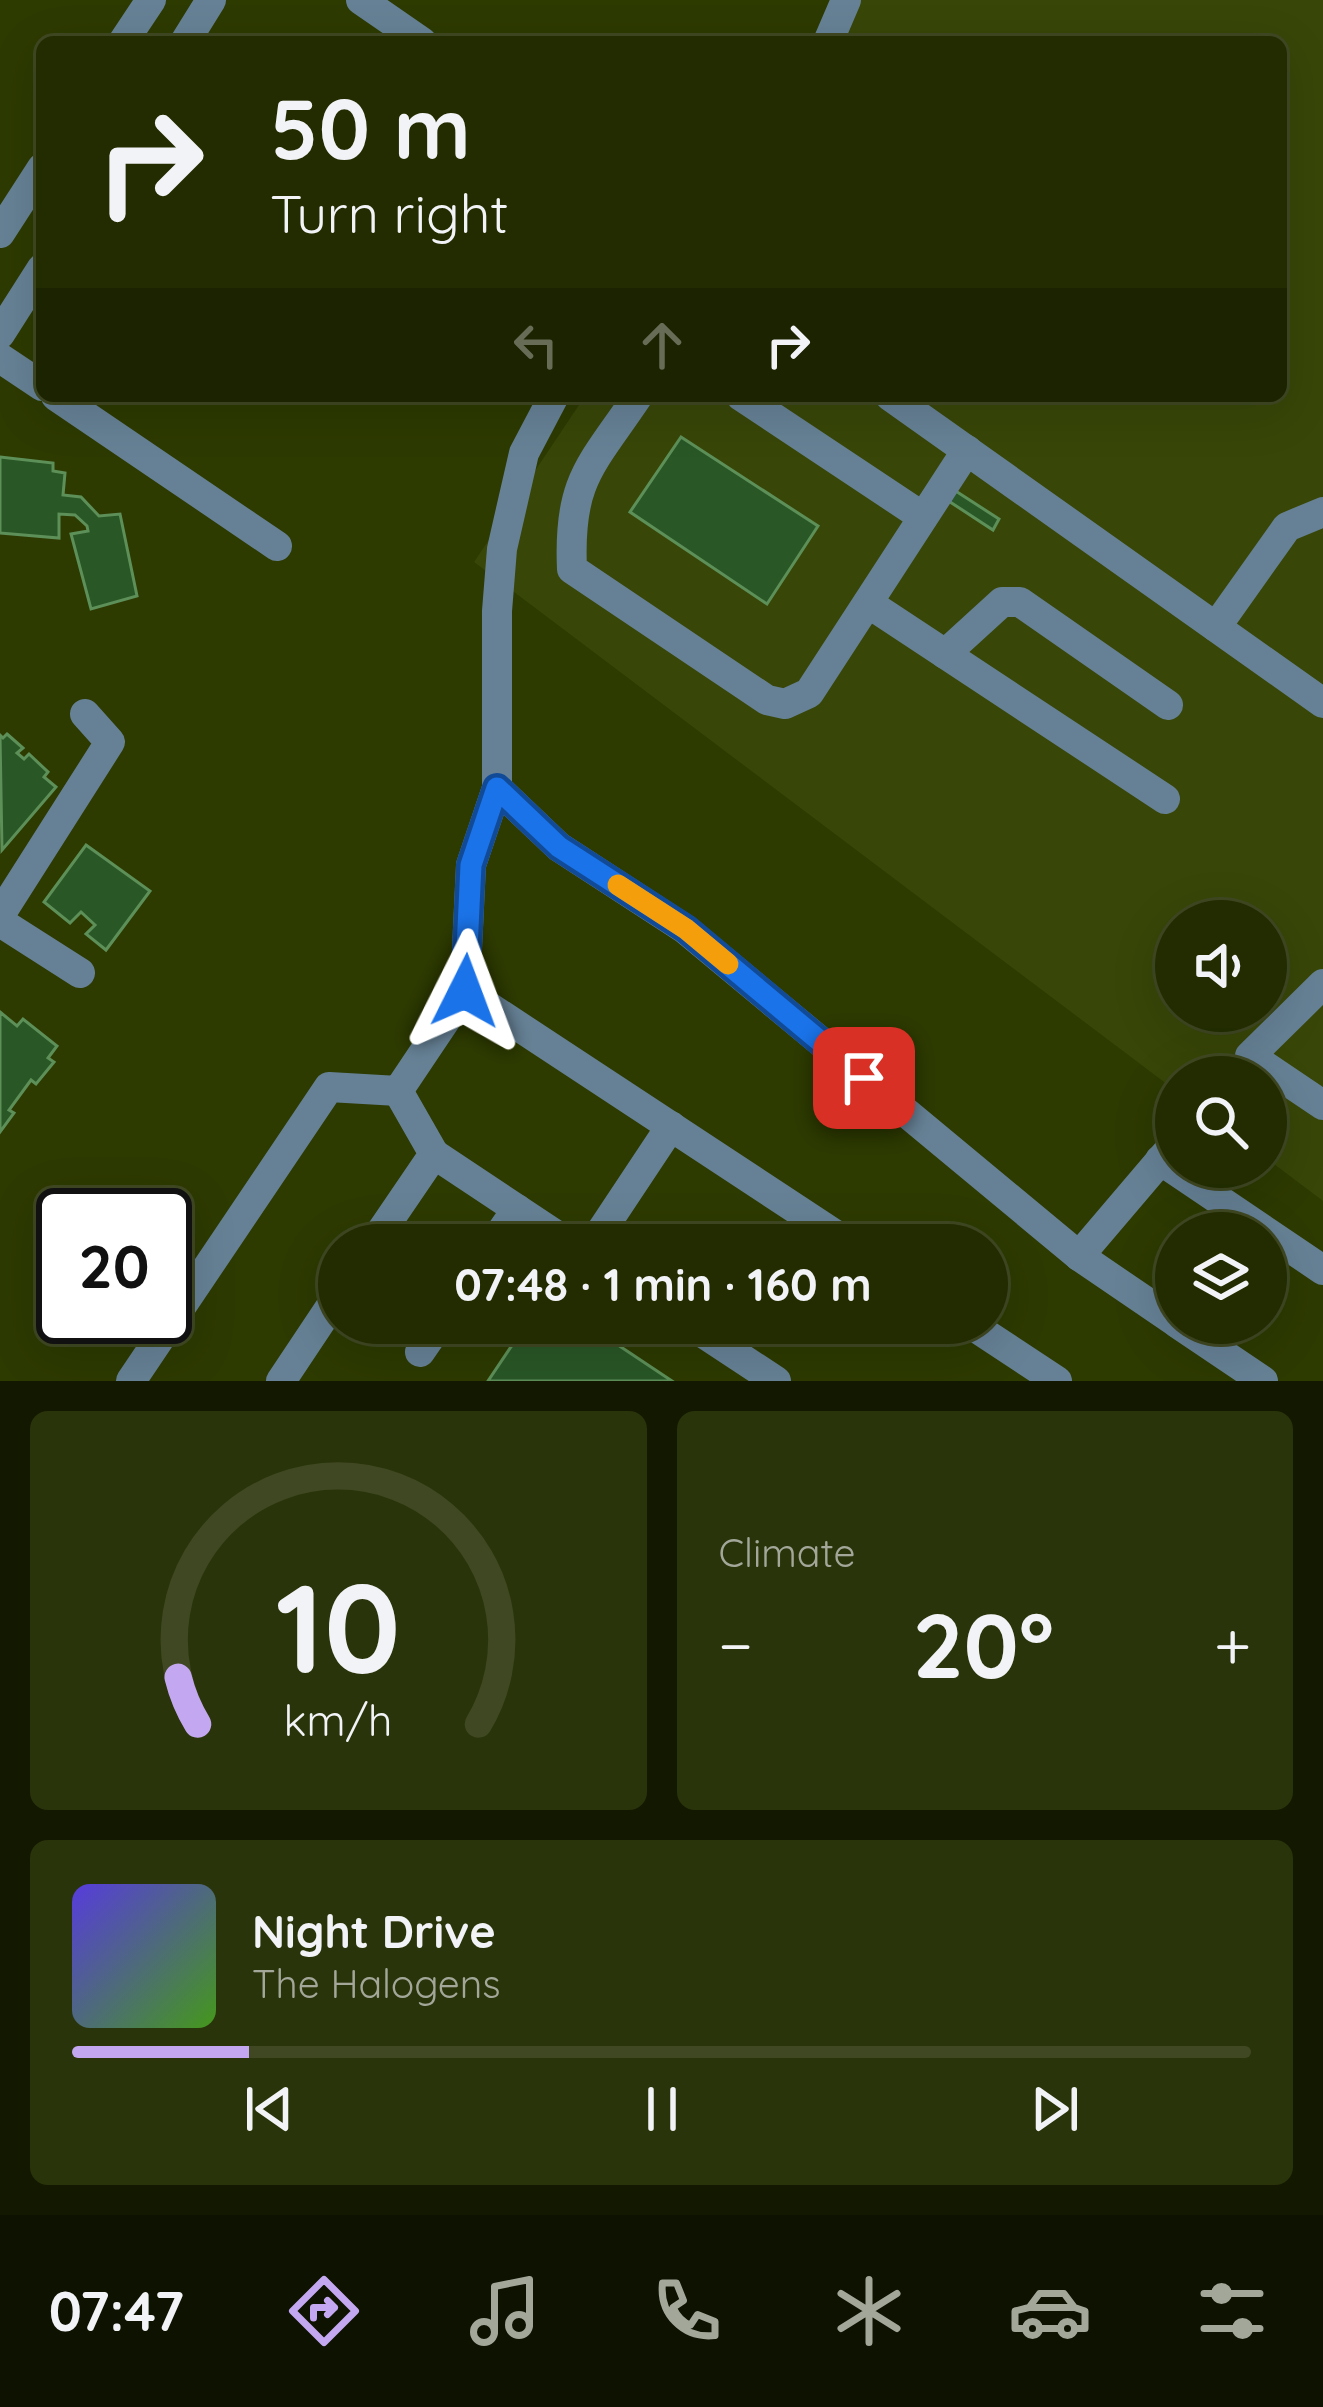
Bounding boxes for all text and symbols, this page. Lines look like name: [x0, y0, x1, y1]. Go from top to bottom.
text: 50 m: [270, 75, 471, 180]
icon: right: [72, 84, 228, 240]
text: Turn right: [270, 179, 509, 247]
icon: left: [503, 312, 569, 378]
icon: ahead: [629, 312, 695, 378]
icon: right: [755, 312, 821, 378]
map controls: [1155, 900, 1287, 1344]
button: sound: [1155, 900, 1287, 1032]
position arrow: [402, 928, 528, 1054]
pin: [813, 1027, 915, 1129]
icon: arrive: [831, 1045, 897, 1111]
button: search: [1155, 1056, 1287, 1188]
speed limit sign: 20: [36, 1188, 192, 1344]
button: layers: [1155, 1212, 1287, 1344]
text: 07:48 · 1 min · 160 m: [454, 1256, 872, 1312]
text: Climate: [719, 1528, 856, 1577]
text: 10: [276, 1548, 401, 1704]
text: 20°: [912, 1588, 1054, 1701]
text: −: [719, 1603, 753, 1686]
text: +: [1214, 1603, 1251, 1686]
text: km/h: [284, 1692, 393, 1746]
text: Night Drive: [252, 1903, 496, 1959]
text: The Halogens: [252, 1959, 501, 2008]
icon: previous: [236, 2076, 302, 2142]
icon: pause: [629, 2076, 695, 2142]
icon: next: [1022, 2076, 1088, 2142]
icon: directions: [282, 2269, 366, 2353]
icon: music: [463, 2269, 547, 2353]
icon: phone: [645, 2269, 729, 2353]
icon: climate: [827, 2269, 911, 2353]
icon: car: [1008, 2269, 1092, 2353]
icon: filters: [1190, 2269, 1274, 2353]
text: 07:47: [49, 2277, 184, 2345]

